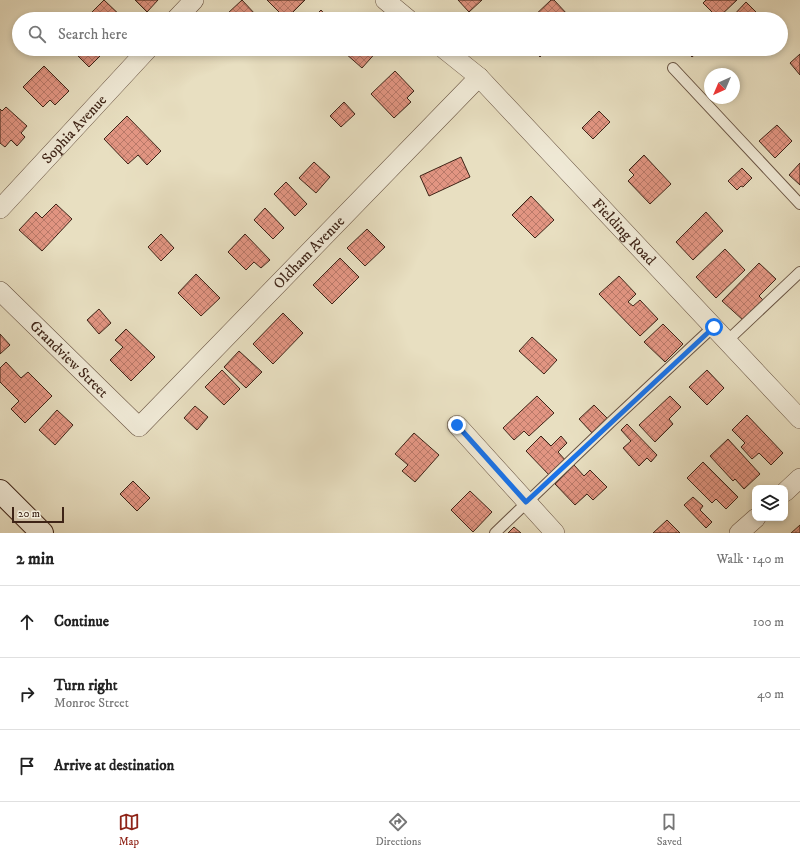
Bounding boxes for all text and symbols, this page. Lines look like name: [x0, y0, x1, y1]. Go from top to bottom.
search box: [12, 12, 788, 56]
icon: search: [26, 23, 48, 45]
text: Search here: [58, 25, 127, 44]
north arrow: [704, 68, 740, 104]
street label: Sophia Avenue: [37, 90, 111, 167]
street label: Fielding Road: [588, 194, 660, 269]
street label: Oldham Avenue: [269, 212, 348, 293]
street label: Grandview Street: [26, 316, 113, 402]
route start: [705, 318, 723, 336]
route end: [448, 416, 466, 434]
map controls: [752, 485, 788, 521]
button: layers: [752, 485, 788, 521]
scale bar: [12, 505, 64, 524]
text: 20 m: [18, 507, 40, 521]
text: 2 min: [16, 548, 54, 570]
text: Walk · 140 m: [716, 551, 784, 567]
icon: ahead: [16, 611, 38, 633]
text: Continue: [54, 612, 109, 631]
text: 100 m: [753, 614, 784, 630]
text: Turn right: [54, 676, 117, 695]
icon: right: [16, 683, 38, 705]
text: 40 m: [757, 686, 784, 702]
text: Monroe Street: [54, 695, 129, 711]
icon: arrive: [16, 755, 38, 777]
text: Arrive at destination: [54, 756, 174, 775]
tab: Map: [118, 811, 140, 849]
tab: Directions: [376, 811, 421, 849]
tab: Saved: [657, 811, 682, 849]

